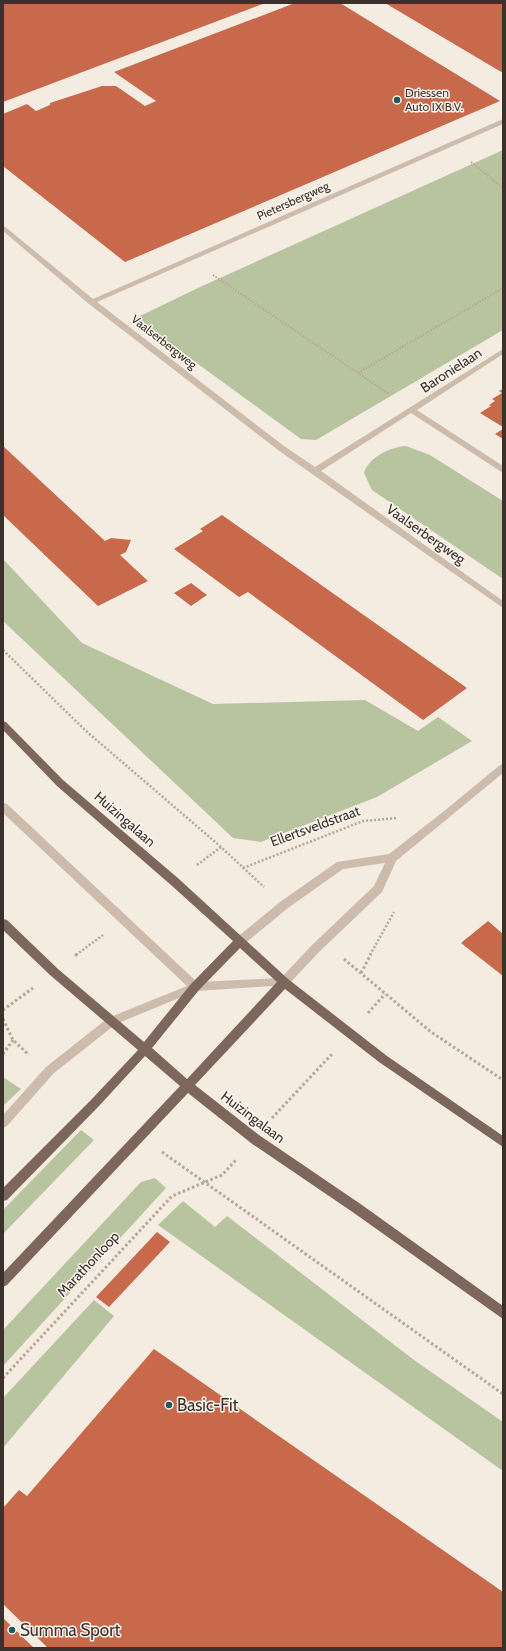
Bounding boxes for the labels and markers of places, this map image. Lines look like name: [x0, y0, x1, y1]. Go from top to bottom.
place label: Driessen Auto IX B.V.: [405, 85, 463, 114]
marker: Driessen Auto IX B.V.: [392, 95, 402, 105]
place label: Basic-Fit: [177, 1395, 239, 1415]
marker: Basic-Fit: [164, 1400, 174, 1410]
place label: Summa Sport: [20, 1620, 121, 1640]
marker: Summa Sport: [7, 1625, 17, 1635]

